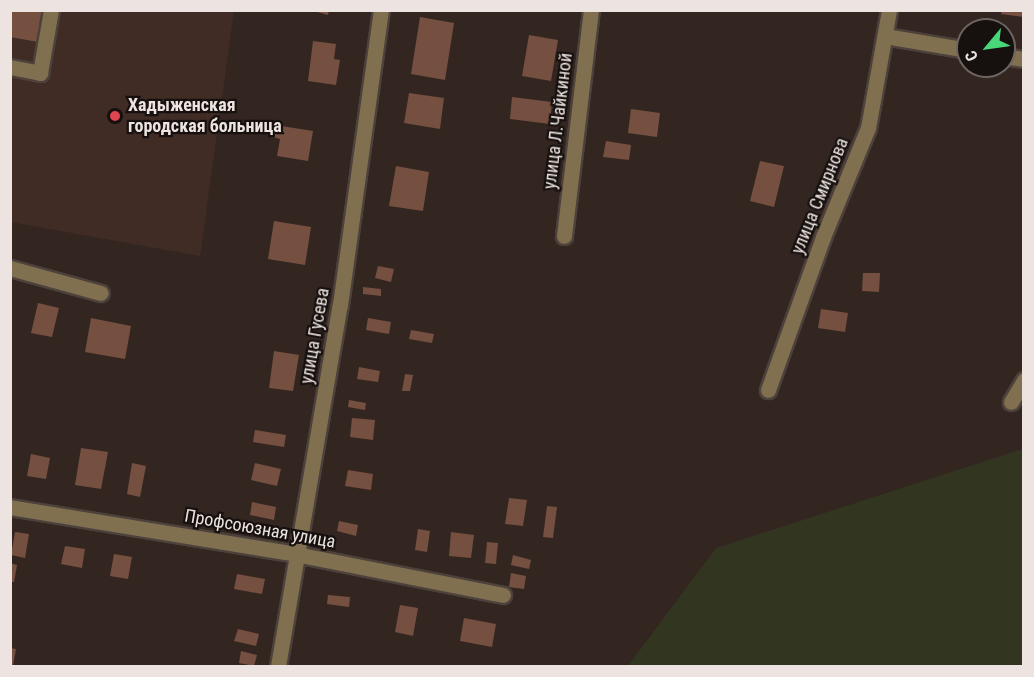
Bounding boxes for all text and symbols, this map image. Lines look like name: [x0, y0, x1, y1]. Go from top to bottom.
north arrow: [956, 18, 1016, 78]
text: С: [961, 47, 982, 65]
street label: улица Л.Чайкиной: [539, 52, 577, 190]
place label: Хадыженская городская больница: [128, 95, 282, 138]
marker: Хадыженская городская больница: [106, 107, 124, 125]
street label: улица Смирнова: [787, 135, 853, 257]
street label: улица Гусева: [296, 286, 334, 386]
street label: Профсоюзная улица: [183, 505, 337, 553]

